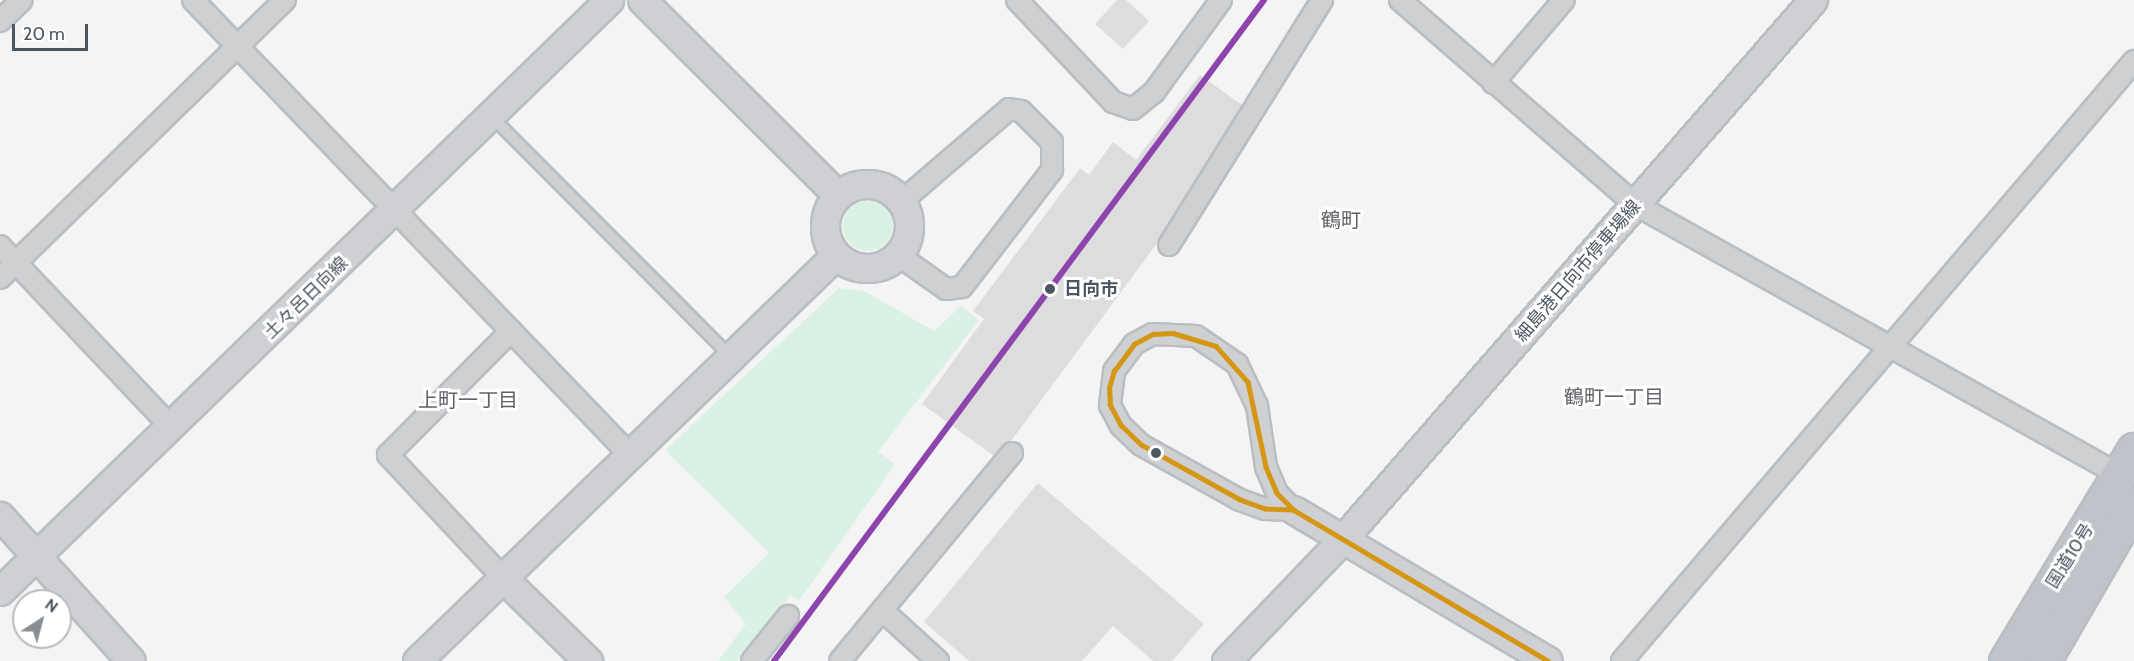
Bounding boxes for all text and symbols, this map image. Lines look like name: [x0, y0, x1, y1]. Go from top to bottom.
scale bar: [15, 12, 92, 50]
text: 20 m: [23, 23, 65, 45]
street label: 細島港日向市停車場線: [1511, 196, 1645, 346]
district label: 鶴町: [1321, 208, 1361, 232]
street label: 土々呂日向線: [260, 253, 352, 343]
place label: 日向市: [1064, 278, 1118, 300]
marker: 日向市: [1041, 280, 1059, 298]
district label: 鶴町一丁目: [1564, 385, 1664, 409]
district label: 上町一丁目: [418, 388, 518, 412]
unlabelled marker: [1150, 447, 1162, 459]
street label: 国道10号: [2042, 520, 2098, 592]
north arrow: [12, 589, 72, 649]
text: N: [42, 595, 62, 617]

